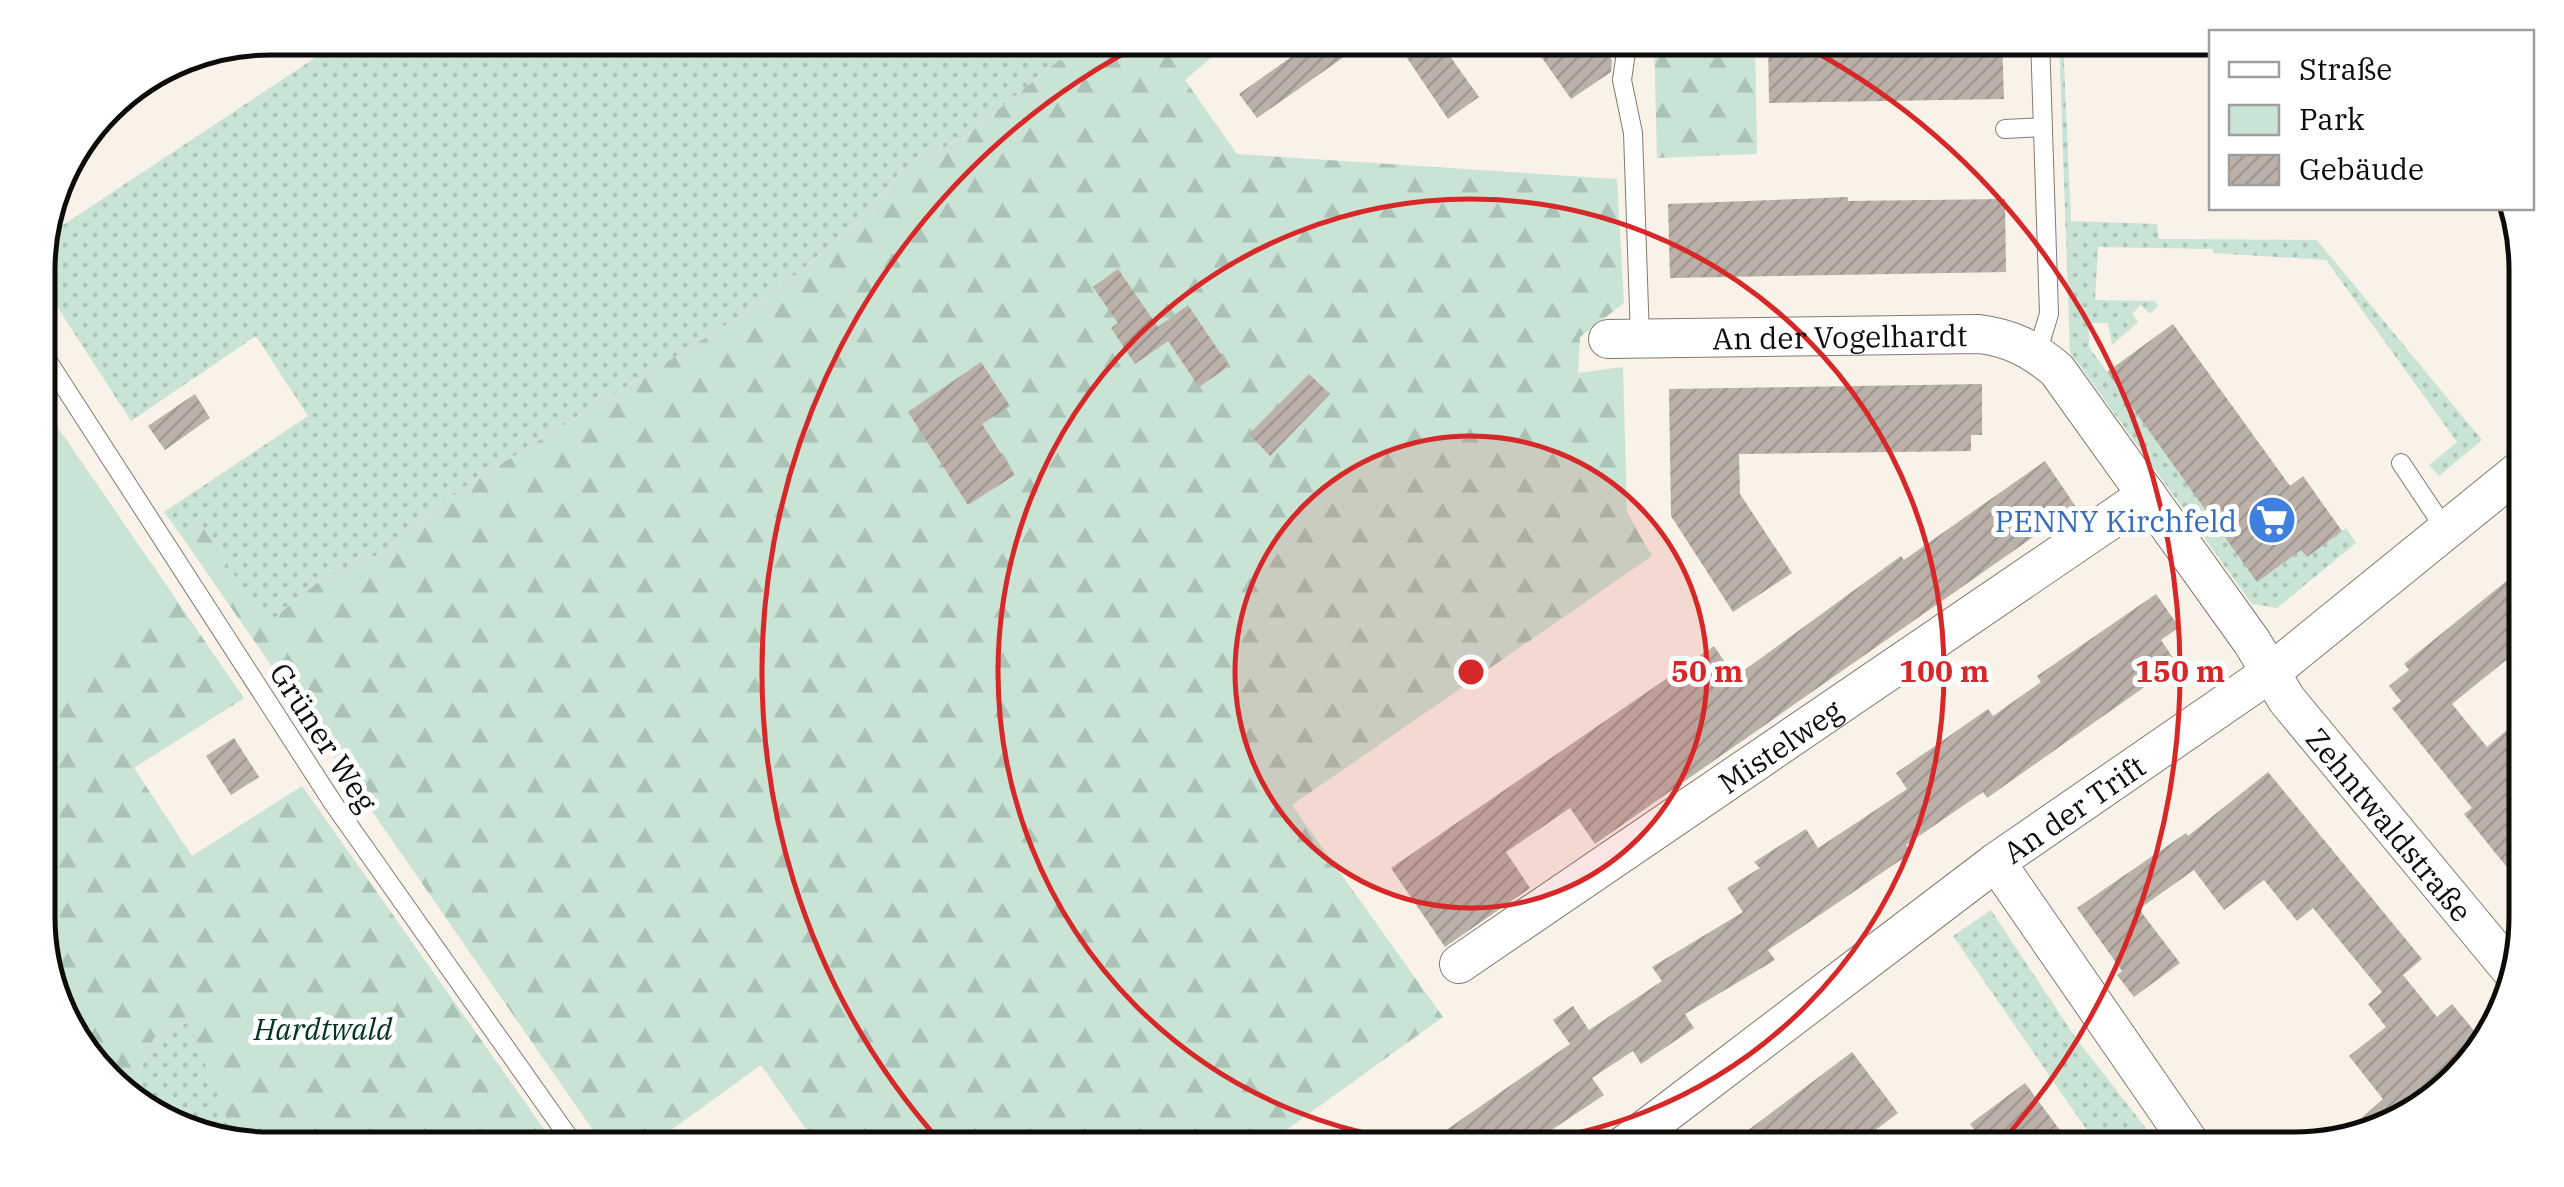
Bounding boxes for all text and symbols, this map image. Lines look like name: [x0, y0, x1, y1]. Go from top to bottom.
legend: [2209, 30, 2534, 210]
text: Straße: [2299, 49, 2392, 88]
text: Park: [2299, 99, 2365, 138]
text: Gebäude: [2299, 149, 2424, 188]
street label: An der Vogelhardt: [1712, 315, 1968, 357]
supermarket icon: PENNY Kirchfeld: [2246, 494, 2298, 546]
place label: PENNY Kirchfeld: [1995, 501, 2237, 540]
text: 50 m: [1671, 651, 1743, 690]
text: 100 m: [1899, 651, 1989, 690]
text: 150 m: [2135, 651, 2225, 690]
centre of rings: [1453, 654, 1489, 690]
street label: Grüner Weg: [261, 655, 387, 819]
street label: Mistelweg: [1710, 690, 1849, 801]
street label: Zehntwaldstraße: [2298, 719, 2482, 929]
street label: An der Trift: [1995, 746, 2152, 871]
park label: Hardtwald: [253, 1009, 393, 1048]

